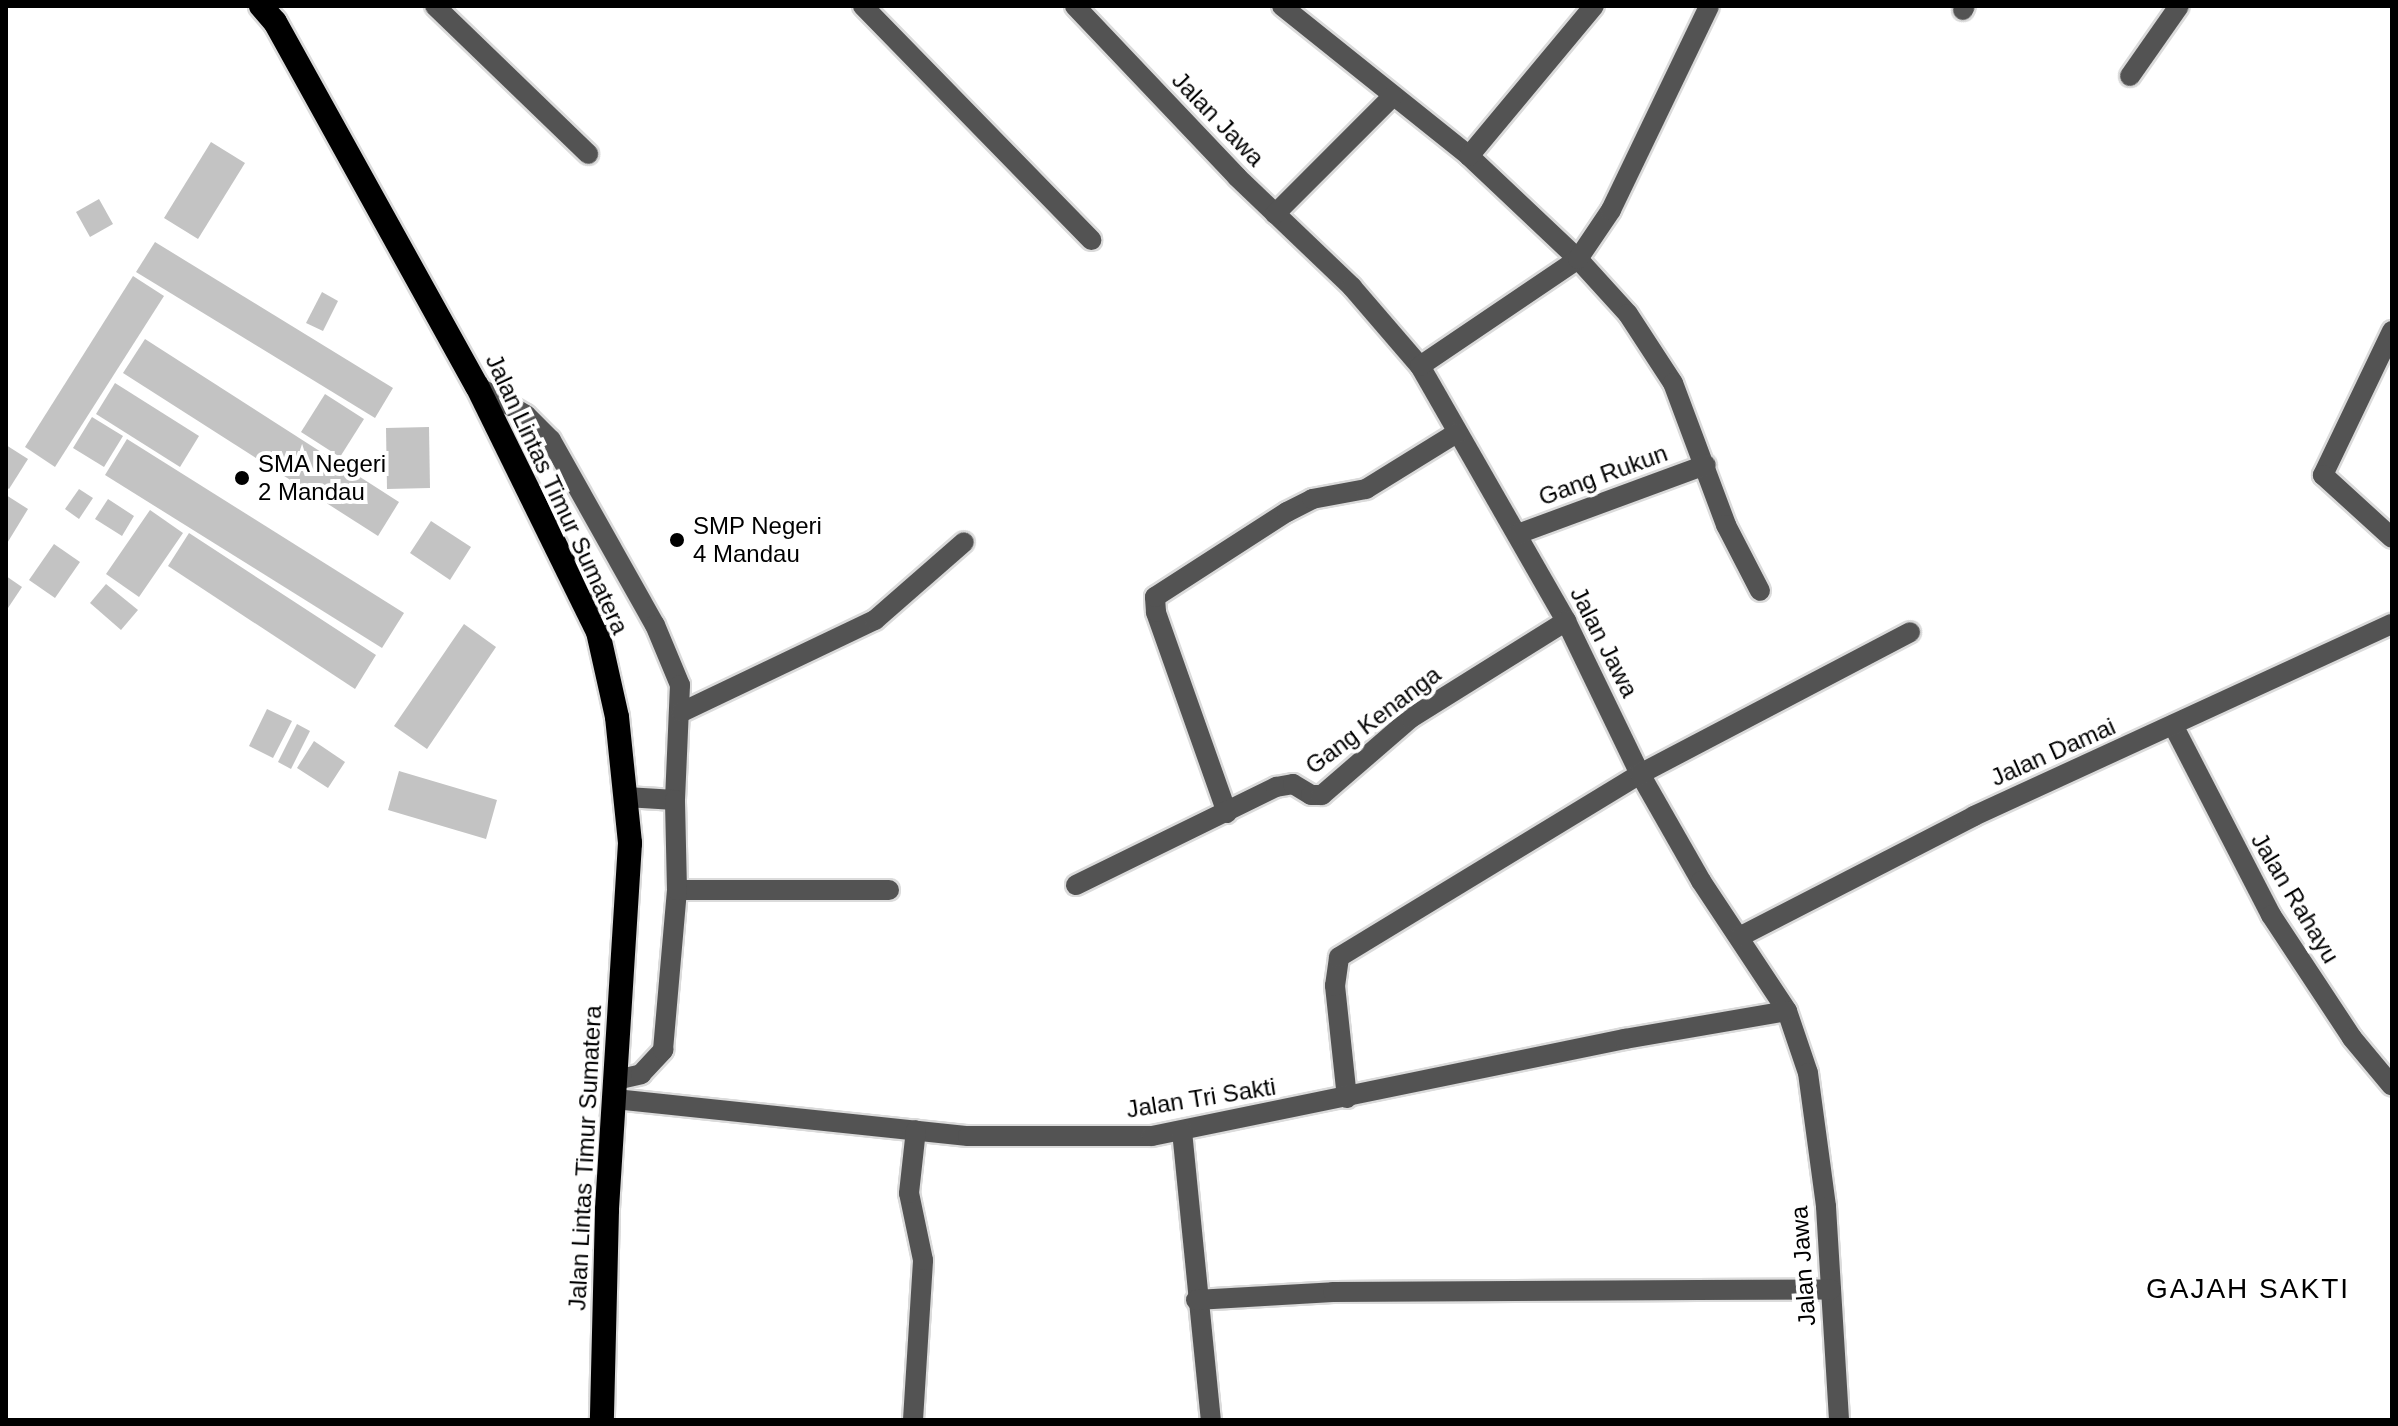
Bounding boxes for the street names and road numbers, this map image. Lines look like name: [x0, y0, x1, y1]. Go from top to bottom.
street label: Jalan Jawa: [1166, 66, 1270, 172]
street label: Jalan Lintas Timur Sumatera: [479, 349, 635, 639]
street label: Gang Rukun: [1535, 438, 1671, 512]
street label: Jalan Jawa: [1564, 582, 1644, 702]
street label: Gang Kenanga: [1300, 660, 1446, 780]
street label: Jalan Damai: [1986, 712, 2120, 792]
street label: Jalan Rahayu: [2245, 828, 2345, 968]
street label: Jalan Lintas Timur Sumatera: [563, 1005, 607, 1311]
street label: Jalan Tri Sakti: [1124, 1072, 1278, 1124]
street label: Jalan Jawa: [1784, 1205, 1822, 1327]

